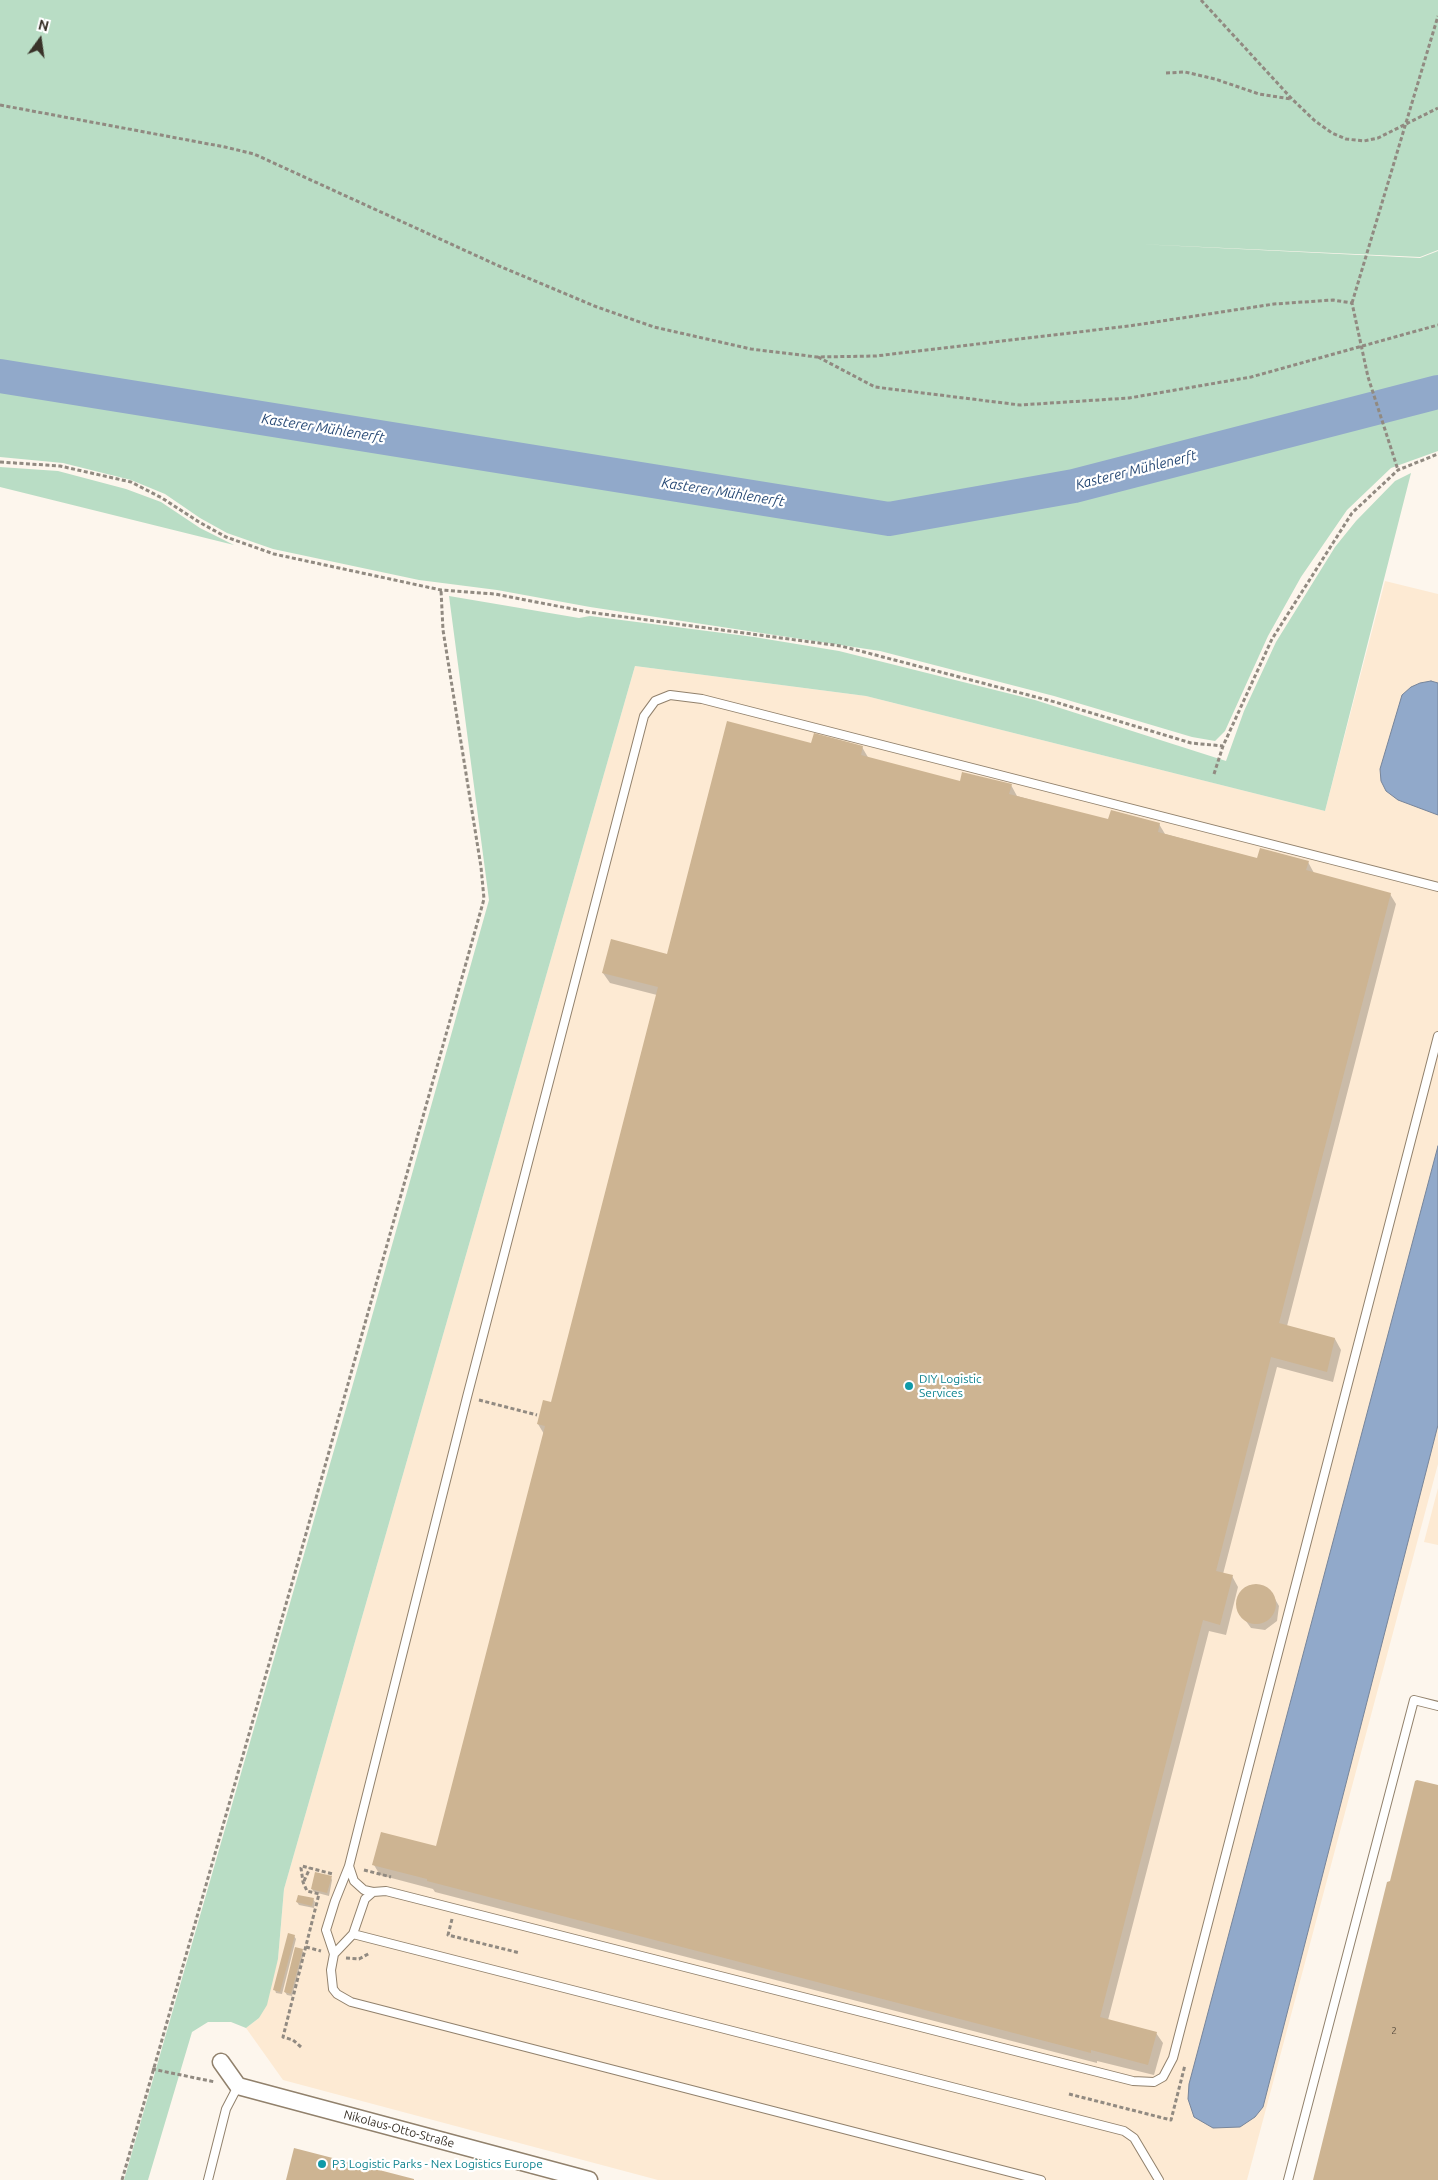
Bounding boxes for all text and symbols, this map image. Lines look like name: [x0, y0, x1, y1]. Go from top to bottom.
north arrow: [15, 15, 65, 65]
text: N: [37, 16, 51, 34]
water label: Kasterer Mühlenerft: [260, 410, 386, 446]
water label: Kasterer Mühlenerft: [1074, 447, 1198, 493]
water label: Kasterer Mühlenerft: [660, 474, 786, 510]
place label: DIY Logistic Services: [919, 1372, 982, 1400]
marker: DIY Logistic Services: [903, 1380, 915, 1392]
house number: 2: [1391, 2025, 1397, 2037]
street label: Nikolaus-Otto-Straße: [342, 2107, 456, 2151]
place label: P3 Logistic Parks - Nex Logistics Europe: [332, 2157, 543, 2171]
marker: P3 Logistic Parks - Nex Logistics Europe: [316, 2158, 328, 2170]

